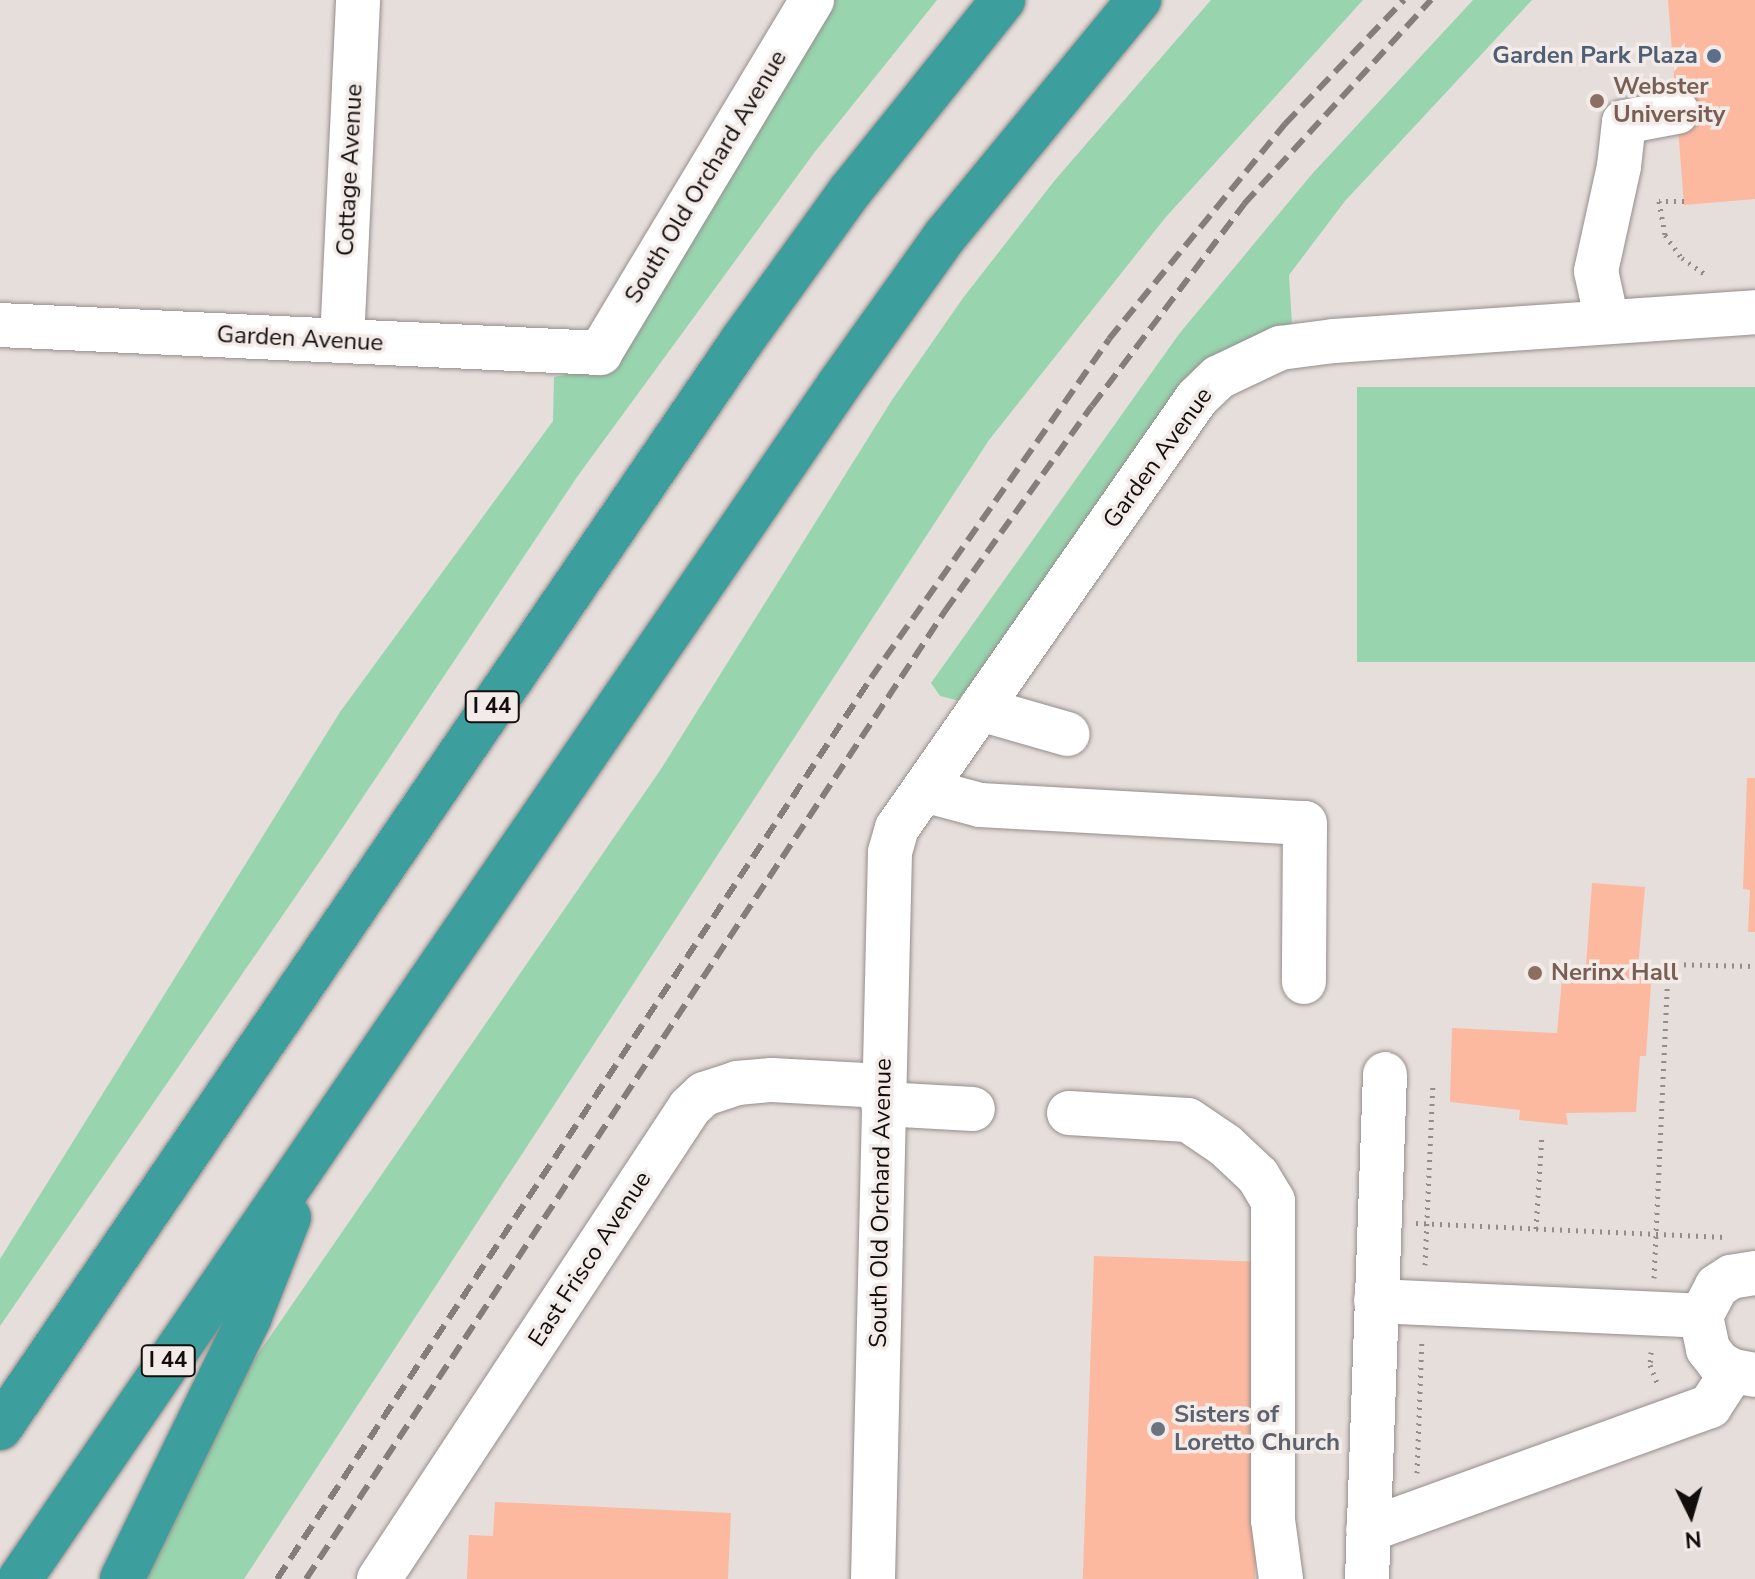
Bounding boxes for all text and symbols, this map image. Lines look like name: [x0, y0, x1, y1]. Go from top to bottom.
place label: Garden Park Plaza: [1492, 42, 1698, 70]
street label: South Old Orchard Avenue: [619, 45, 793, 309]
marker: Garden Park Plaza: [1705, 47, 1723, 65]
place label: Webster University: [1613, 73, 1725, 129]
street label: Cottage Avenue: [331, 83, 369, 257]
marker: Webster University: [1588, 92, 1606, 110]
street label: Garden Avenue: [216, 320, 384, 358]
street label: Garden Avenue: [1097, 382, 1219, 534]
road number: I 44: [464, 689, 520, 725]
place label: Nerinx Hall: [1551, 959, 1678, 987]
marker: Nerinx Hall: [1526, 964, 1544, 982]
street label: South Old Orchard Avenue: [864, 1058, 898, 1348]
street label: East Frisco Avenue: [523, 1166, 657, 1352]
road number: I 44: [140, 1343, 196, 1379]
place label: Sisters of Loretto Church: [1174, 1401, 1340, 1457]
marker: Sisters of Loretto Church: [1149, 1420, 1167, 1438]
north arrow: [1651, 1475, 1731, 1555]
text: N: [1684, 1523, 1703, 1555]

